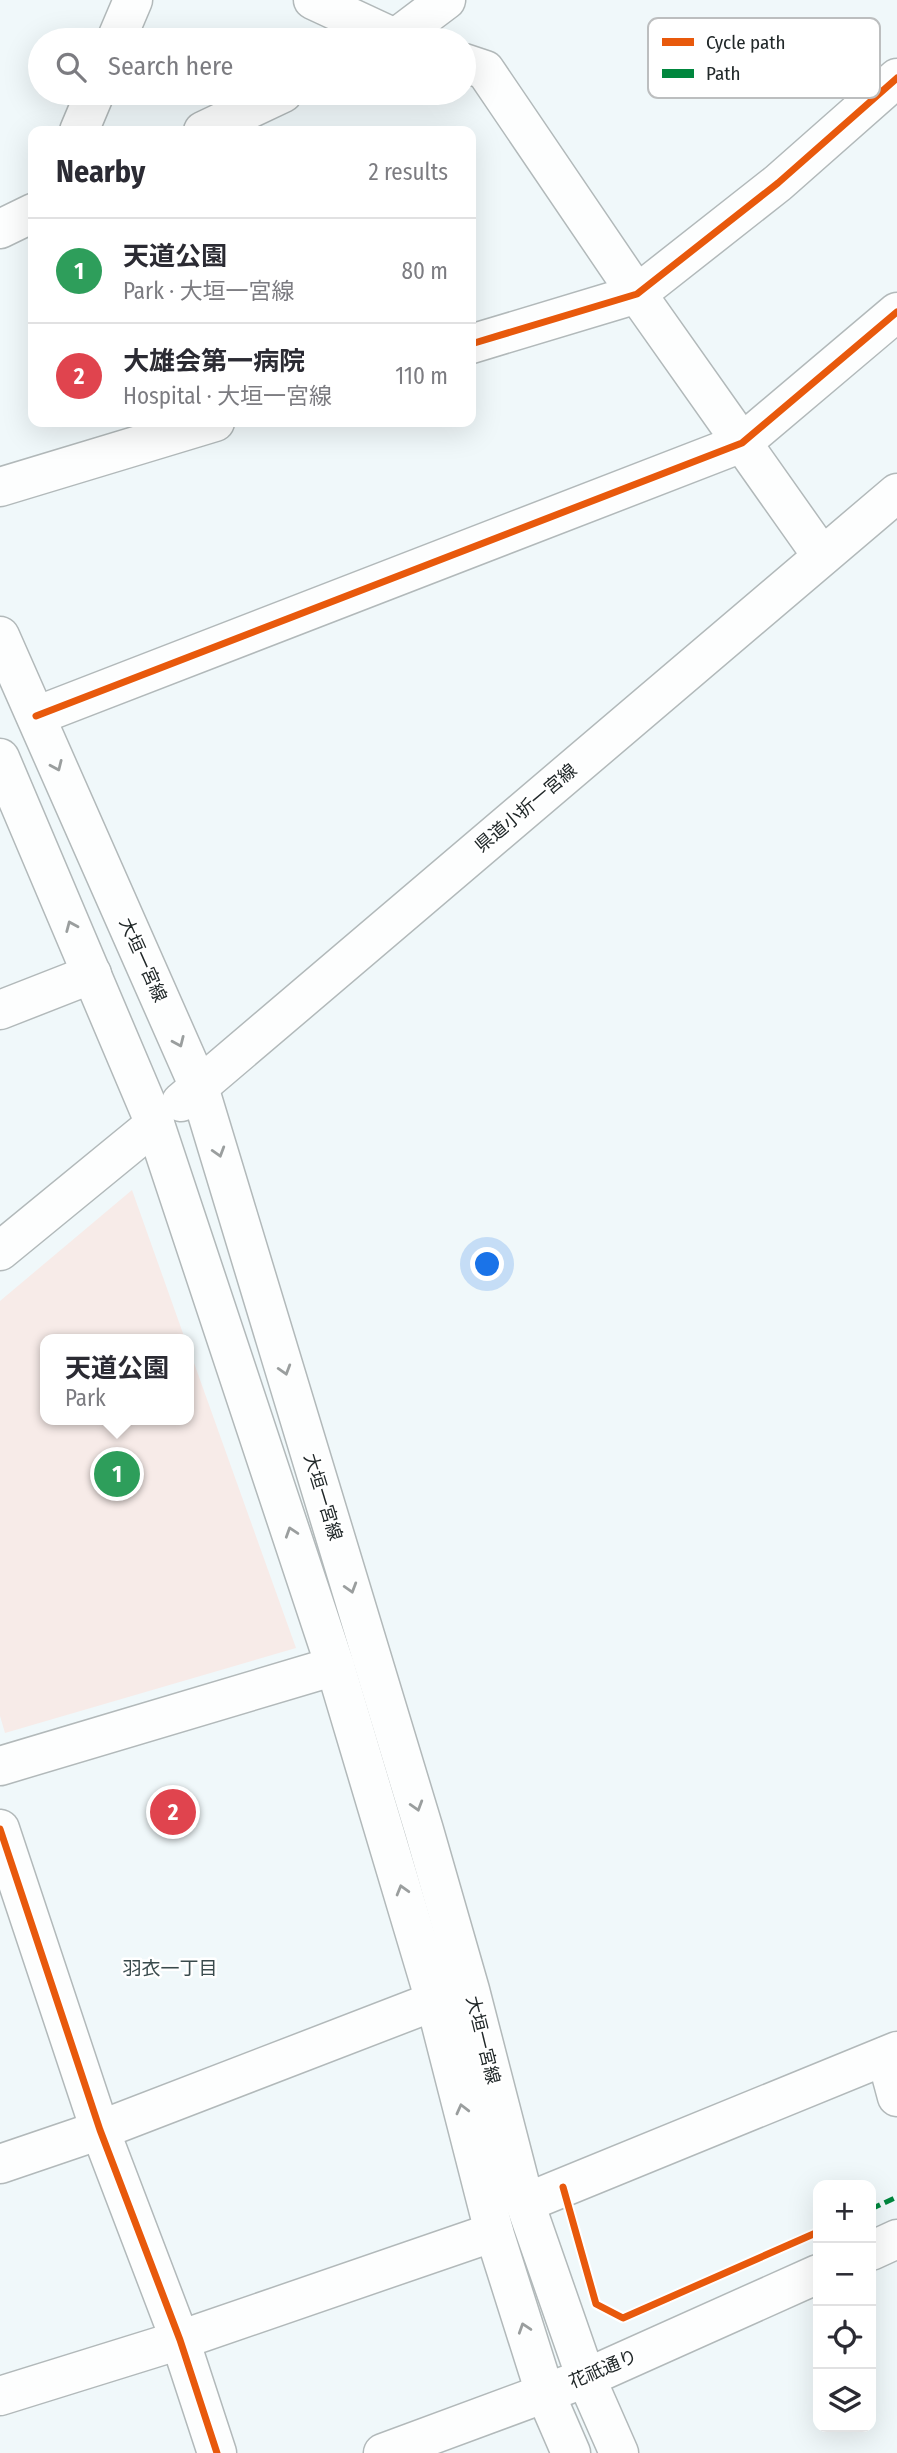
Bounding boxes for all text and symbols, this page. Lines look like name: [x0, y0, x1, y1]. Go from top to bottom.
legend: [648, 18, 880, 98]
search box: [28, 28, 476, 105]
text: Cycle path: [706, 31, 785, 54]
icon: search: [52, 48, 90, 86]
text: Search here: [108, 51, 233, 82]
text: Path: [706, 62, 741, 85]
text: Nearby: [56, 154, 145, 190]
text: 2 results: [368, 158, 448, 186]
text: 天道公園: [123, 241, 227, 272]
text: 1: [74, 257, 84, 285]
text: 80 m: [401, 257, 448, 285]
text: Park · 大垣一宮線: [123, 277, 295, 305]
text: 大雄会第一病院: [123, 346, 305, 377]
text: 2: [74, 362, 84, 390]
text: 110 m: [395, 362, 448, 390]
text: Hospital · 大垣一宮線: [123, 382, 332, 410]
one-way arrow: [49, 759, 63, 771]
street label: 県道小折一宮線: [471, 759, 581, 857]
street label: 大垣一宮線: [115, 914, 171, 1006]
one-way arrow: [66, 920, 80, 932]
one-way arrow: [171, 1034, 185, 1047]
one-way arrow: [210, 1146, 225, 1158]
your location: [470, 1247, 504, 1281]
popup: [40, 1334, 194, 1425]
text: 天道公園: [65, 1353, 169, 1384]
one-way arrow: [276, 1364, 291, 1376]
text: Park: [65, 1384, 106, 1412]
pin: 1: [94, 1448, 140, 1500]
street label: 大垣一宮線: [299, 1451, 347, 1543]
one-way arrow: [285, 1527, 299, 1539]
one-way arrow: [342, 1582, 357, 1594]
pin: 2: [150, 1786, 196, 1838]
one-way arrow: [408, 1799, 423, 1811]
one-way arrow: [396, 1884, 411, 1896]
district label: 羽衣一丁目: [122, 1957, 218, 1980]
street label: 大垣一宮線: [461, 1994, 505, 2086]
one-way arrow: [456, 2104, 470, 2116]
map controls: [813, 2180, 876, 2432]
button: +: [813, 2180, 876, 2243]
button: −: [813, 2243, 876, 2306]
button: locate: [813, 2306, 876, 2369]
one-way arrow: [518, 2323, 532, 2335]
street label: 花祇通り: [566, 2345, 640, 2393]
button: layers: [813, 2369, 876, 2432]

